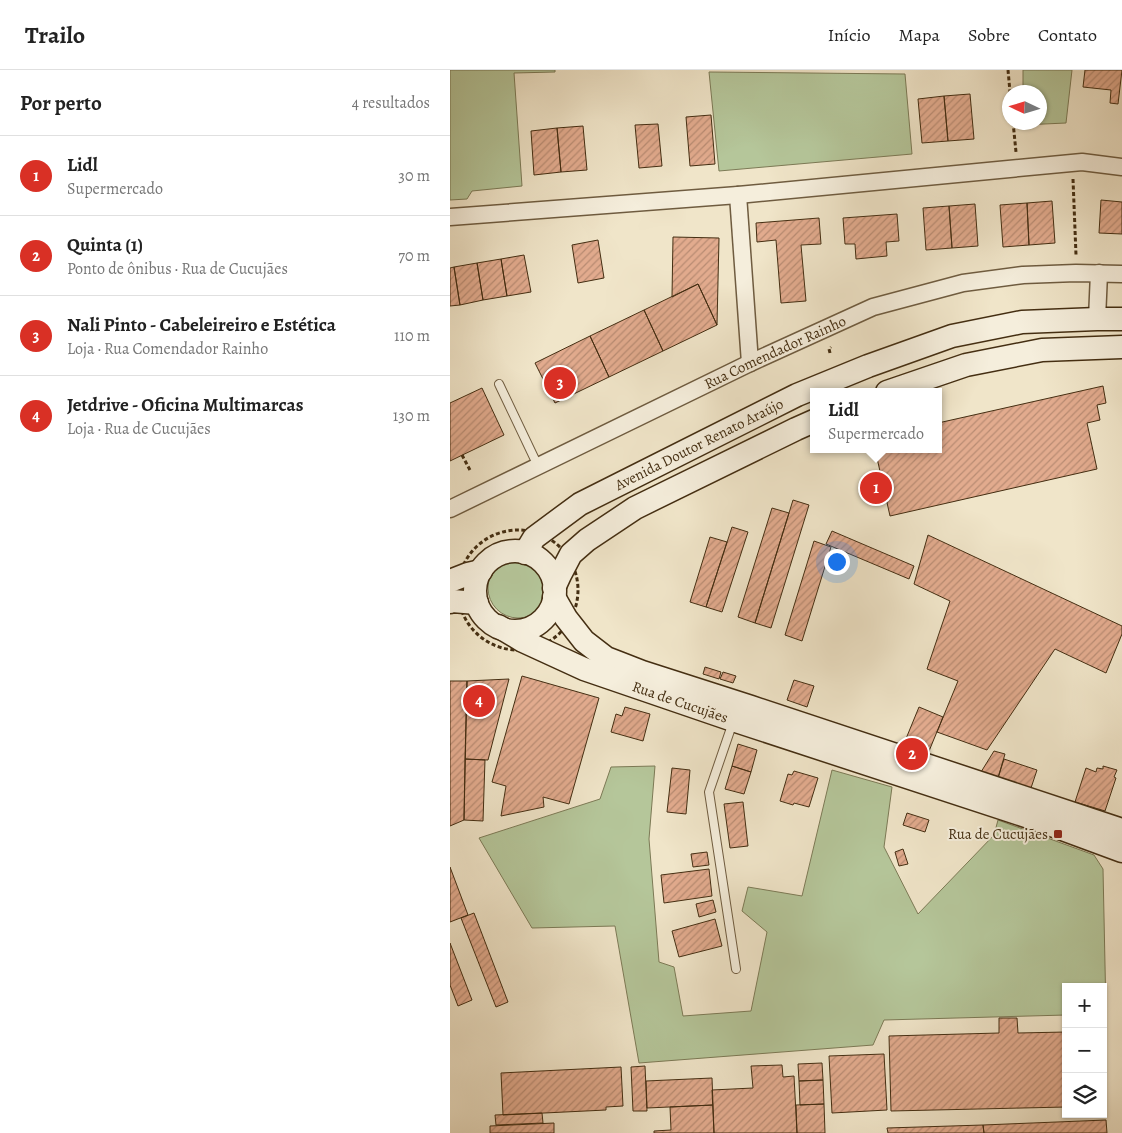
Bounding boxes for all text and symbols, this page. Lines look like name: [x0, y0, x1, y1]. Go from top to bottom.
text: Trailo: [25, 19, 85, 51]
text: Início: [828, 23, 871, 47]
text: Mapa: [899, 23, 940, 47]
text: Sobre: [968, 23, 1010, 47]
text: Contato: [1038, 23, 1097, 47]
north arrow: [1002, 85, 1047, 130]
text: Por perto: [20, 89, 102, 117]
text: 4 resultados: [352, 92, 430, 114]
text: Lidl: [67, 152, 98, 178]
text: 1: [33, 165, 39, 187]
text: 30 m: [398, 165, 430, 187]
text: Supermercado: [67, 178, 163, 200]
text: Quinta (1): [67, 232, 143, 258]
text: 2: [32, 245, 40, 267]
text: 70 m: [398, 245, 430, 267]
text: Ponto de ônibus · Rua de Cucujães: [67, 258, 288, 280]
street label: Rua Comendador Rainho: [701, 311, 849, 394]
text: Nali Pinto - Cabeleireiro e Estética: [67, 312, 336, 338]
text: 3: [33, 325, 39, 347]
text: 110 m: [394, 325, 430, 347]
text: Loja · Rua Comendador Rainho: [67, 338, 268, 360]
pin: 3: [544, 364, 576, 402]
popup: [810, 388, 942, 453]
text: Jetdrive - Oficina Multimarcas: [67, 392, 303, 418]
street label: Avenida Doutor Renato Araújo: [611, 393, 787, 495]
text: Lidl: [828, 397, 859, 423]
text: 4: [32, 405, 40, 427]
text: 130 m: [393, 405, 430, 427]
text: Loja · Rua de Cucujães: [67, 418, 211, 440]
text: Supermercado: [828, 423, 924, 445]
pin: 1: [860, 469, 892, 507]
your location: [824, 549, 850, 575]
street label: Rua de Cucujães: [630, 676, 731, 728]
pin: 4: [463, 682, 495, 720]
pin: 2: [896, 735, 928, 773]
place label: Rua de Cucujães: [948, 824, 1048, 844]
marker: Rua de Cucujães: [1052, 828, 1064, 840]
map controls: [1062, 983, 1107, 1118]
button: +: [1062, 983, 1107, 1028]
button: −: [1062, 1028, 1107, 1073]
button: layers: [1062, 1073, 1107, 1118]

